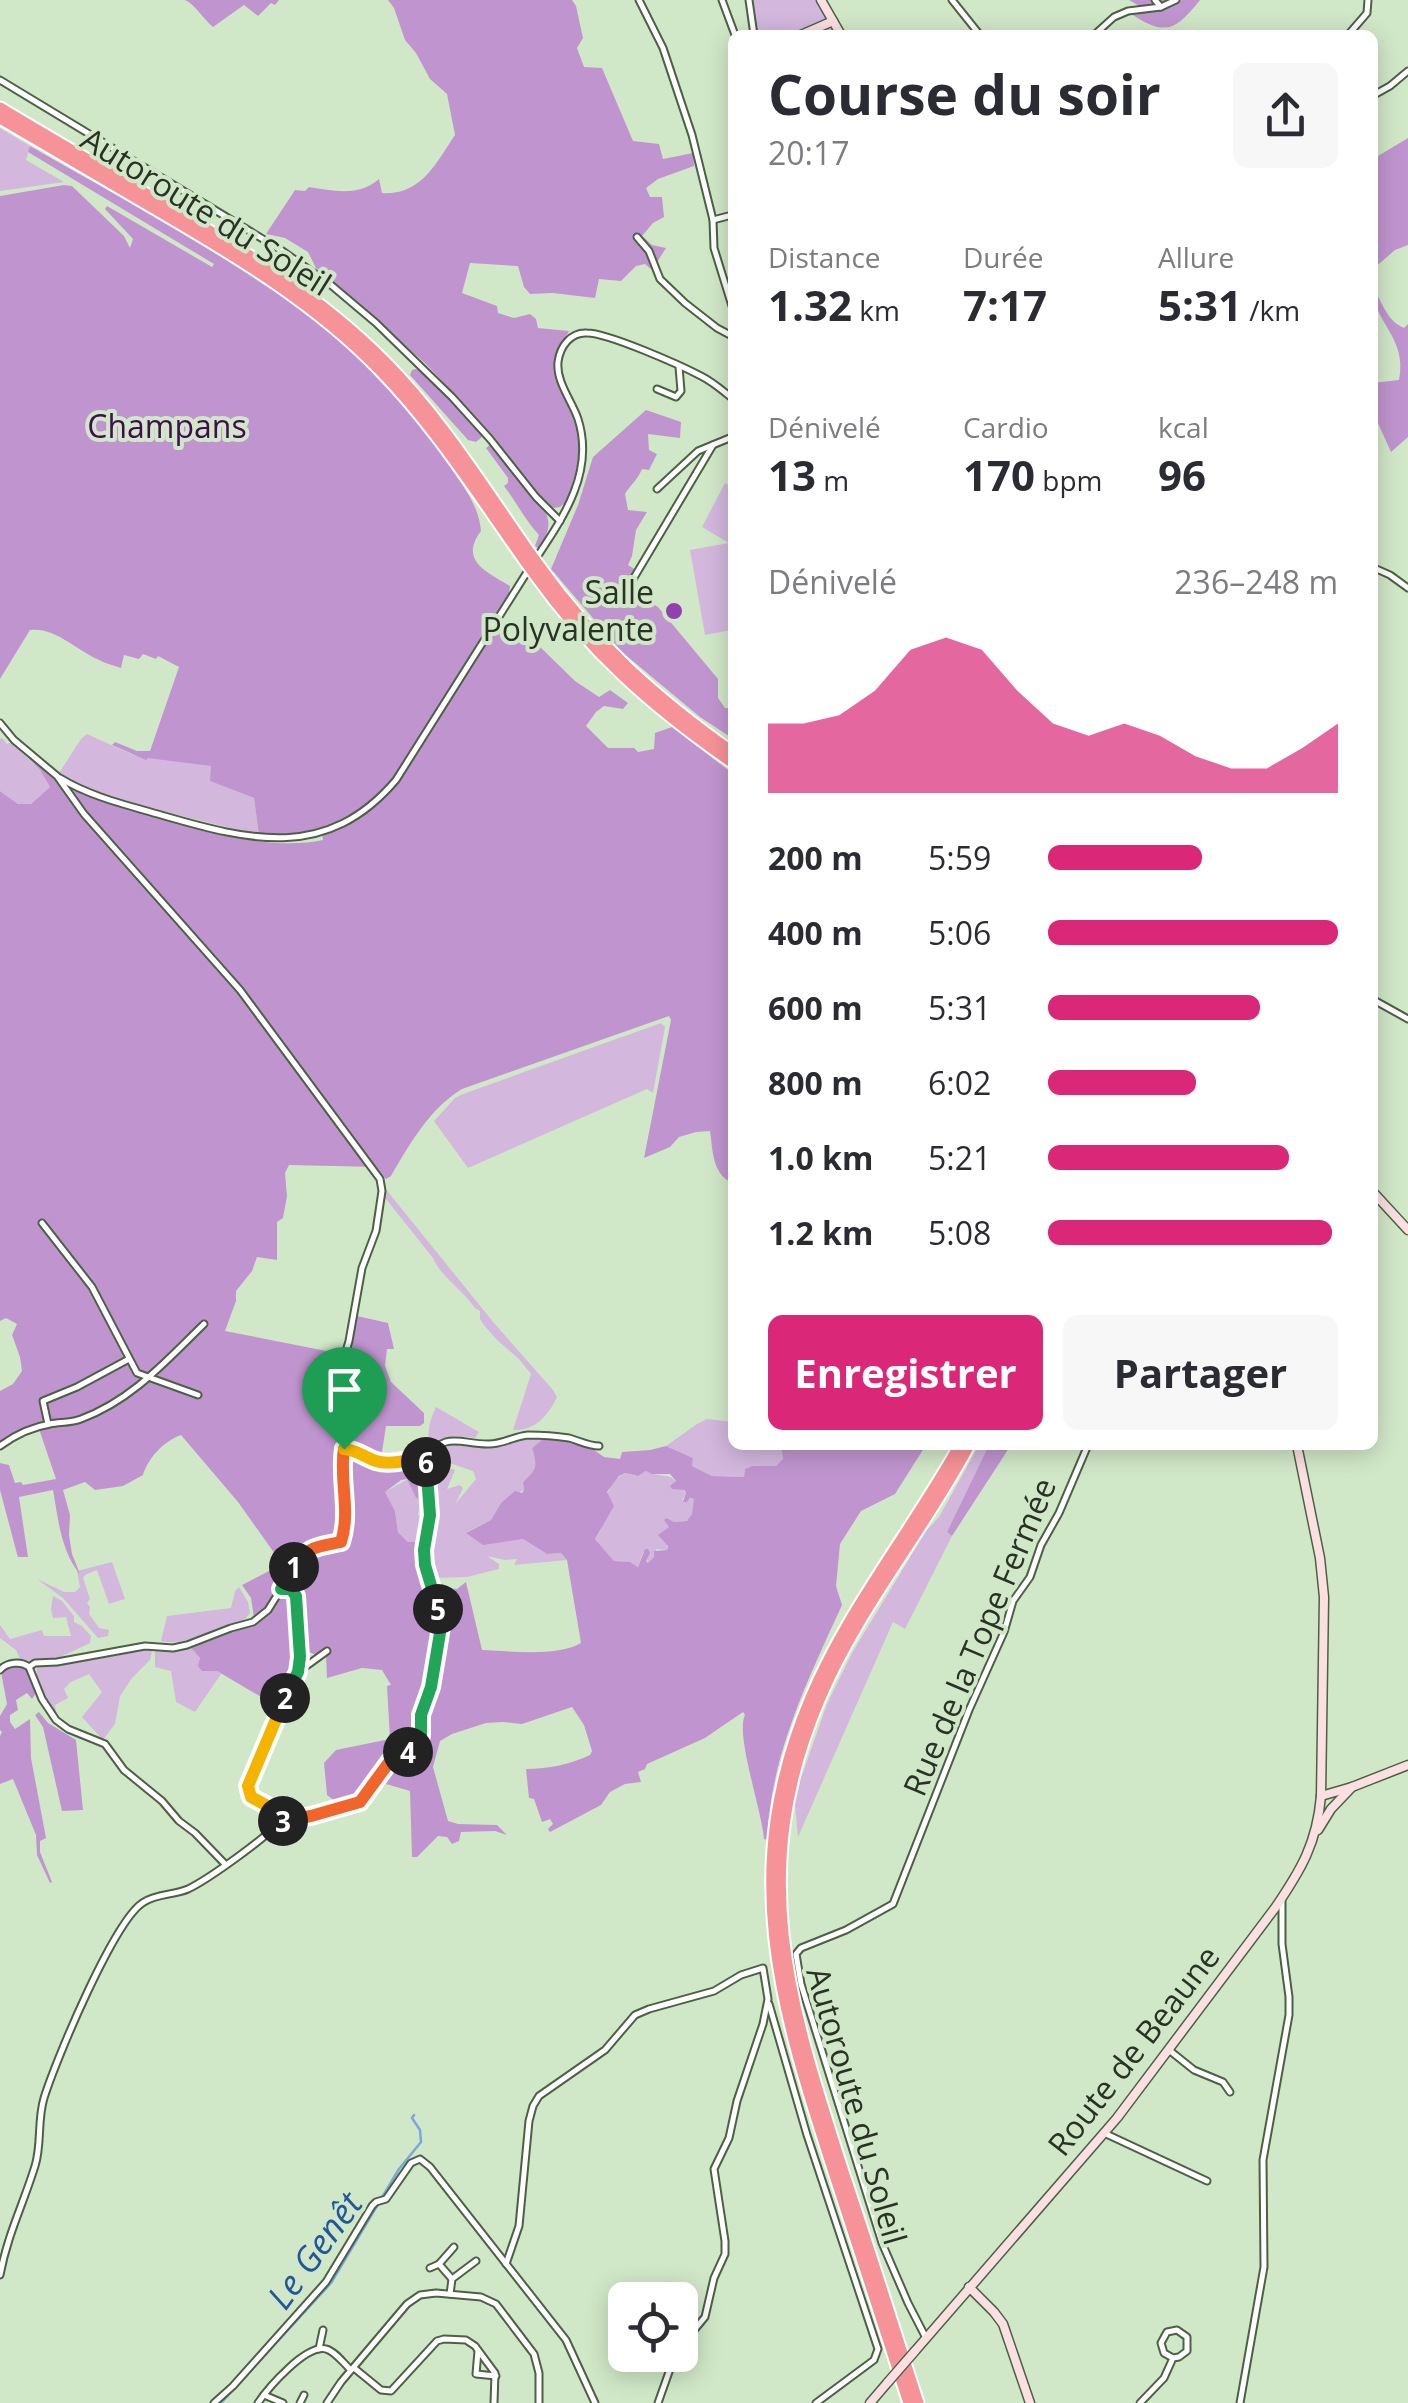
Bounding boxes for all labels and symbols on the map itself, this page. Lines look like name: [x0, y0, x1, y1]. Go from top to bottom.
street label: Autoroute du Soleil: [74, 117, 340, 305]
park label: Champans: [87, 404, 247, 447]
place label: Salle Polyvalente: [483, 570, 654, 650]
marker: Salle Polyvalente: [663, 600, 685, 622]
pin: [302, 1347, 387, 1450]
pin: 6: [401, 1437, 451, 1487]
street label: Rue de la Tope Fermée: [892, 1471, 1065, 1802]
pin: 1: [269, 1542, 319, 1592]
pin: 5: [413, 1584, 463, 1634]
pin: 2: [260, 1673, 310, 1723]
pin: 4: [383, 1727, 433, 1777]
pin: 3: [258, 1796, 308, 1846]
street label: Route de Beaune: [1037, 1936, 1229, 2164]
street label: Autoroute du Soleil: [797, 1962, 918, 2249]
water label: Le Genêt: [255, 2181, 373, 2318]

